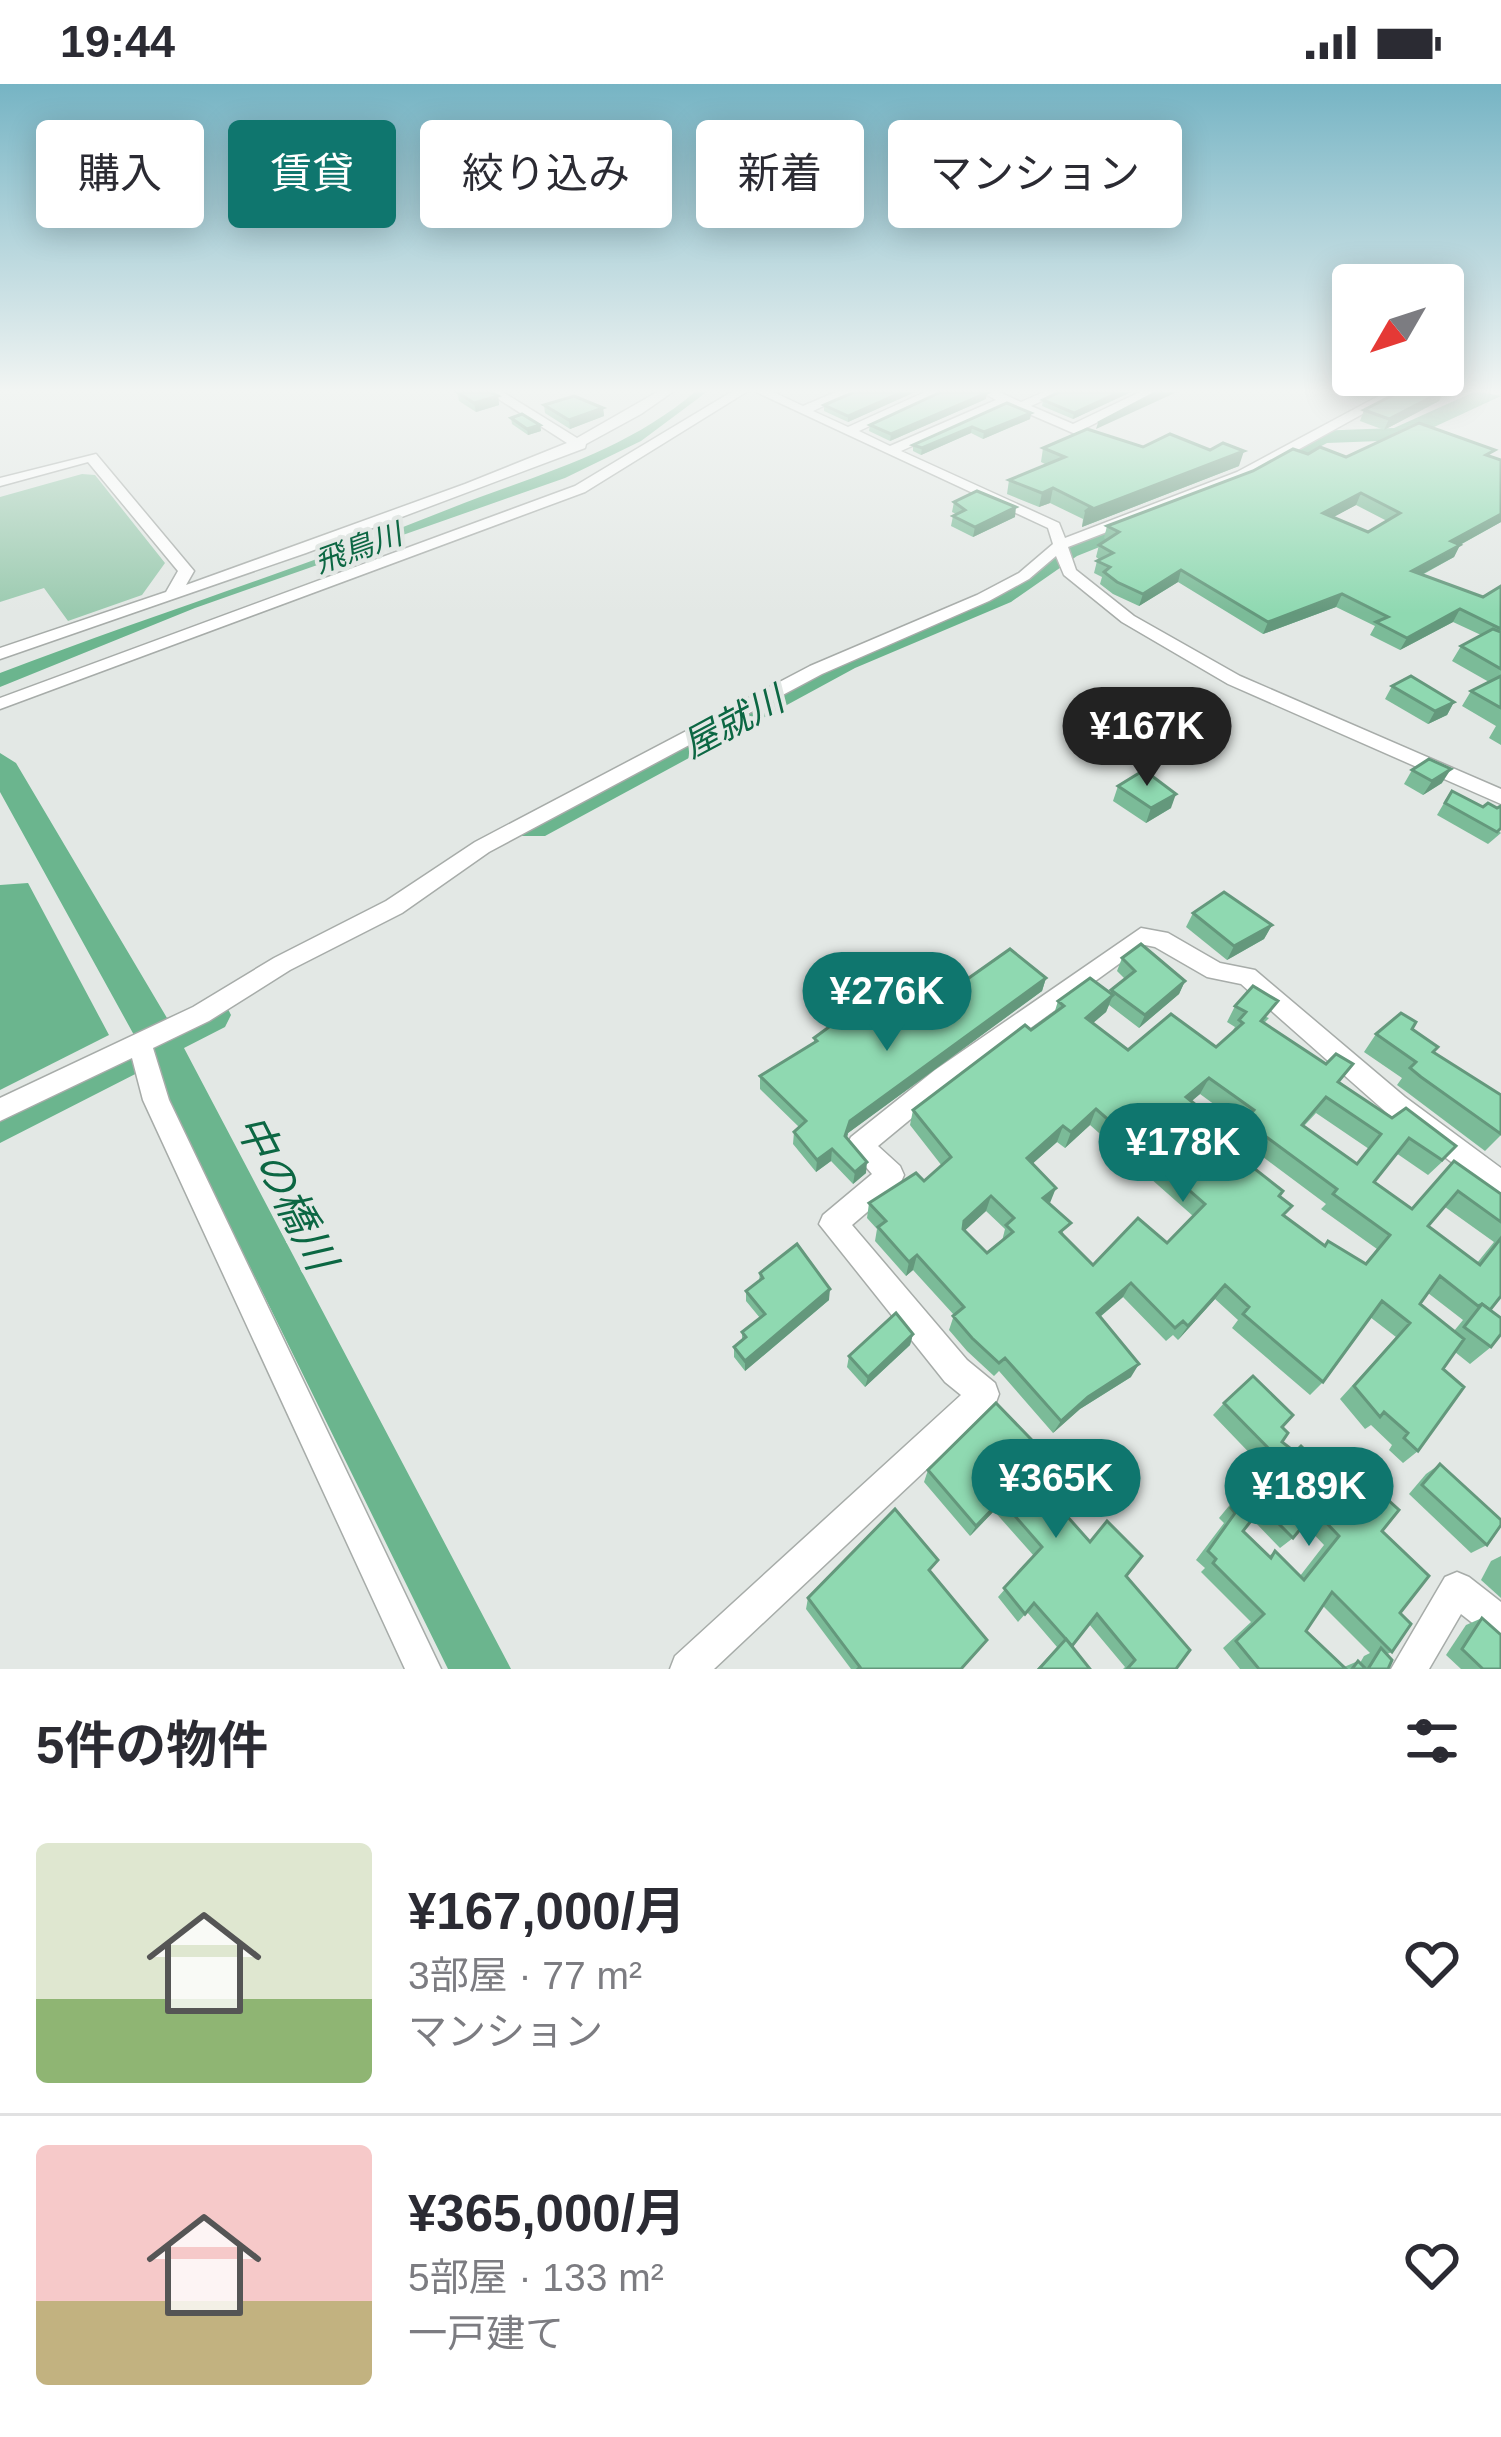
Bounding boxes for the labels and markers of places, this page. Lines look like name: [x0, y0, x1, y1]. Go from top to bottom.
pin: ¥167K: [1063, 687, 1231, 789]
pin: ¥276K: [803, 952, 971, 1054]
pin: ¥178K: [1099, 1103, 1267, 1205]
pin: ¥365K: [972, 1439, 1140, 1541]
pin: ¥189K: [1225, 1447, 1393, 1549]

